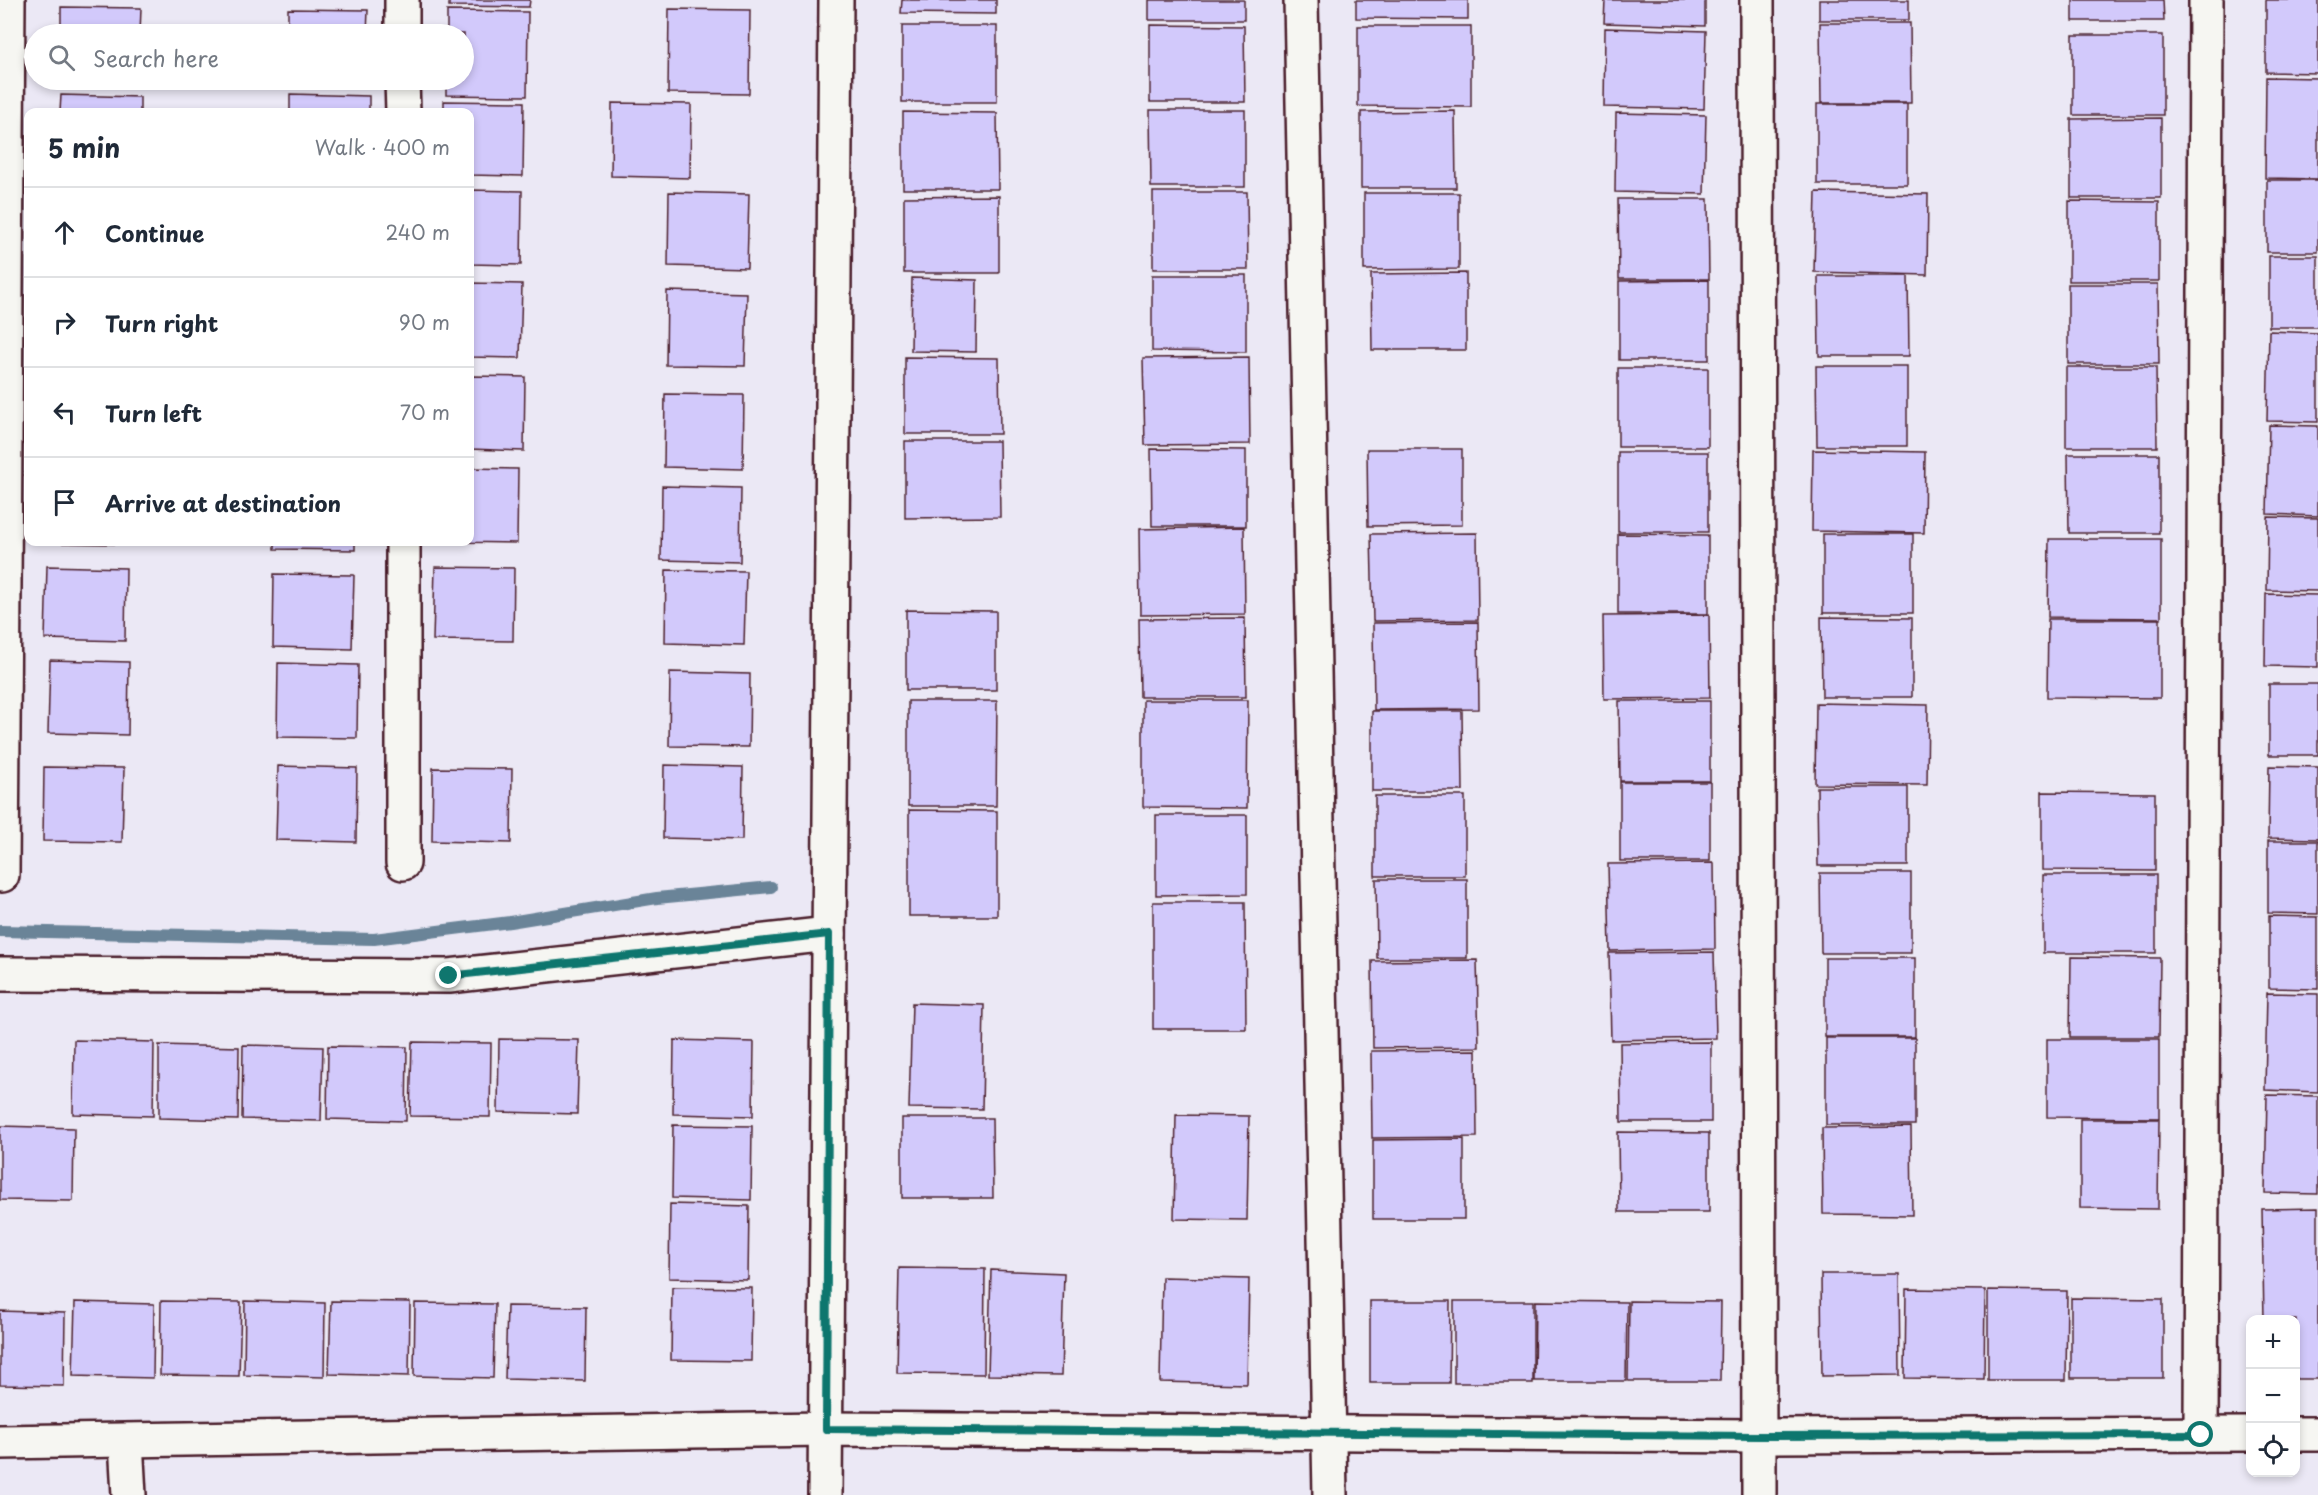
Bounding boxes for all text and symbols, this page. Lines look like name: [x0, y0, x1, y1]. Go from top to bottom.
search box: [24, 24, 474, 90]
icon: search: [45, 41, 78, 74]
text: Search here: [93, 41, 219, 74]
text: 5 min: [48, 128, 120, 167]
text: Walk · 400 m: [315, 132, 450, 162]
icon: ahead: [48, 216, 81, 249]
text: Continue: [105, 216, 204, 249]
text: 240 m: [385, 217, 450, 247]
icon: right: [48, 306, 81, 339]
text: Turn right: [105, 306, 218, 339]
text: 90 m: [399, 307, 450, 337]
icon: left: [48, 396, 81, 429]
text: Turn left: [105, 396, 202, 429]
text: 70 m: [400, 397, 450, 427]
icon: arrive: [48, 486, 81, 519]
text: Arrive at destination: [105, 486, 341, 519]
route end: [435, 962, 461, 988]
map controls: [2246, 1315, 2300, 1477]
button: +: [2246, 1315, 2300, 1369]
button: −: [2246, 1369, 2300, 1423]
route start: [2187, 1421, 2213, 1447]
button: locate: [2246, 1423, 2300, 1477]

